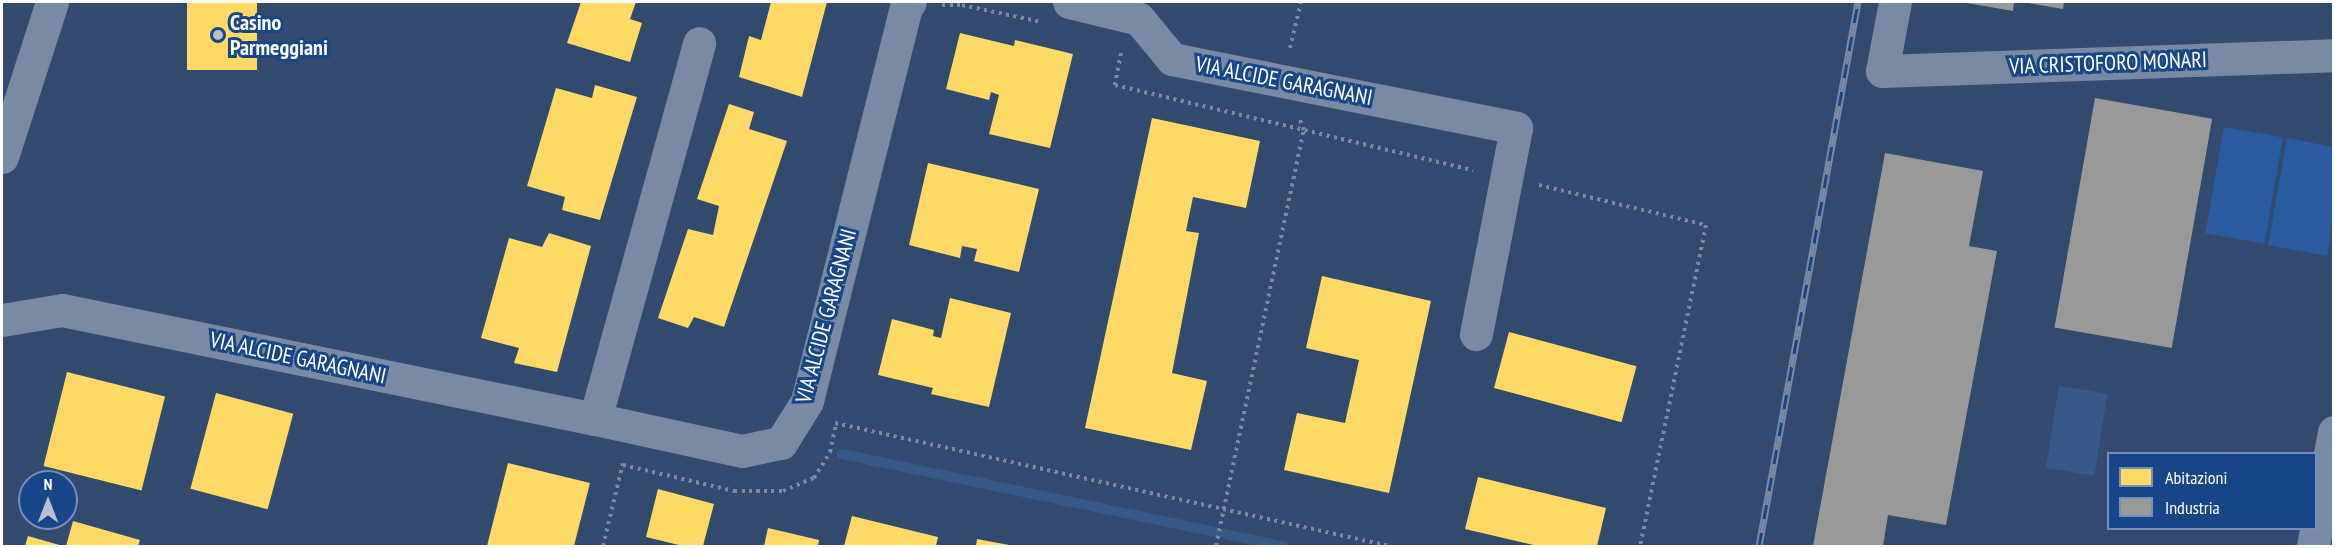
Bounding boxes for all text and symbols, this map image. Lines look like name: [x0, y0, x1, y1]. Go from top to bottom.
place label: Casino Parmeggiani: [230, 9, 328, 60]
marker: Casino Parmeggiani: [211, 28, 225, 42]
street label: VIA CRISTOFORO MONARI: [2008, 46, 2208, 80]
street label: VIA ALCIDE GARAGNANI: [1193, 51, 1375, 111]
street label: VIA ALCIDE GARAGNANI: [790, 225, 862, 407]
street label: VIA ALCIDE GARAGNANI: [207, 326, 389, 390]
legend: [2107, 452, 2317, 530]
text: Abitazioni: [2165, 466, 2227, 489]
north arrow: [18, 470, 78, 530]
text: N: [44, 474, 52, 494]
text: Industria: [2165, 496, 2220, 519]

